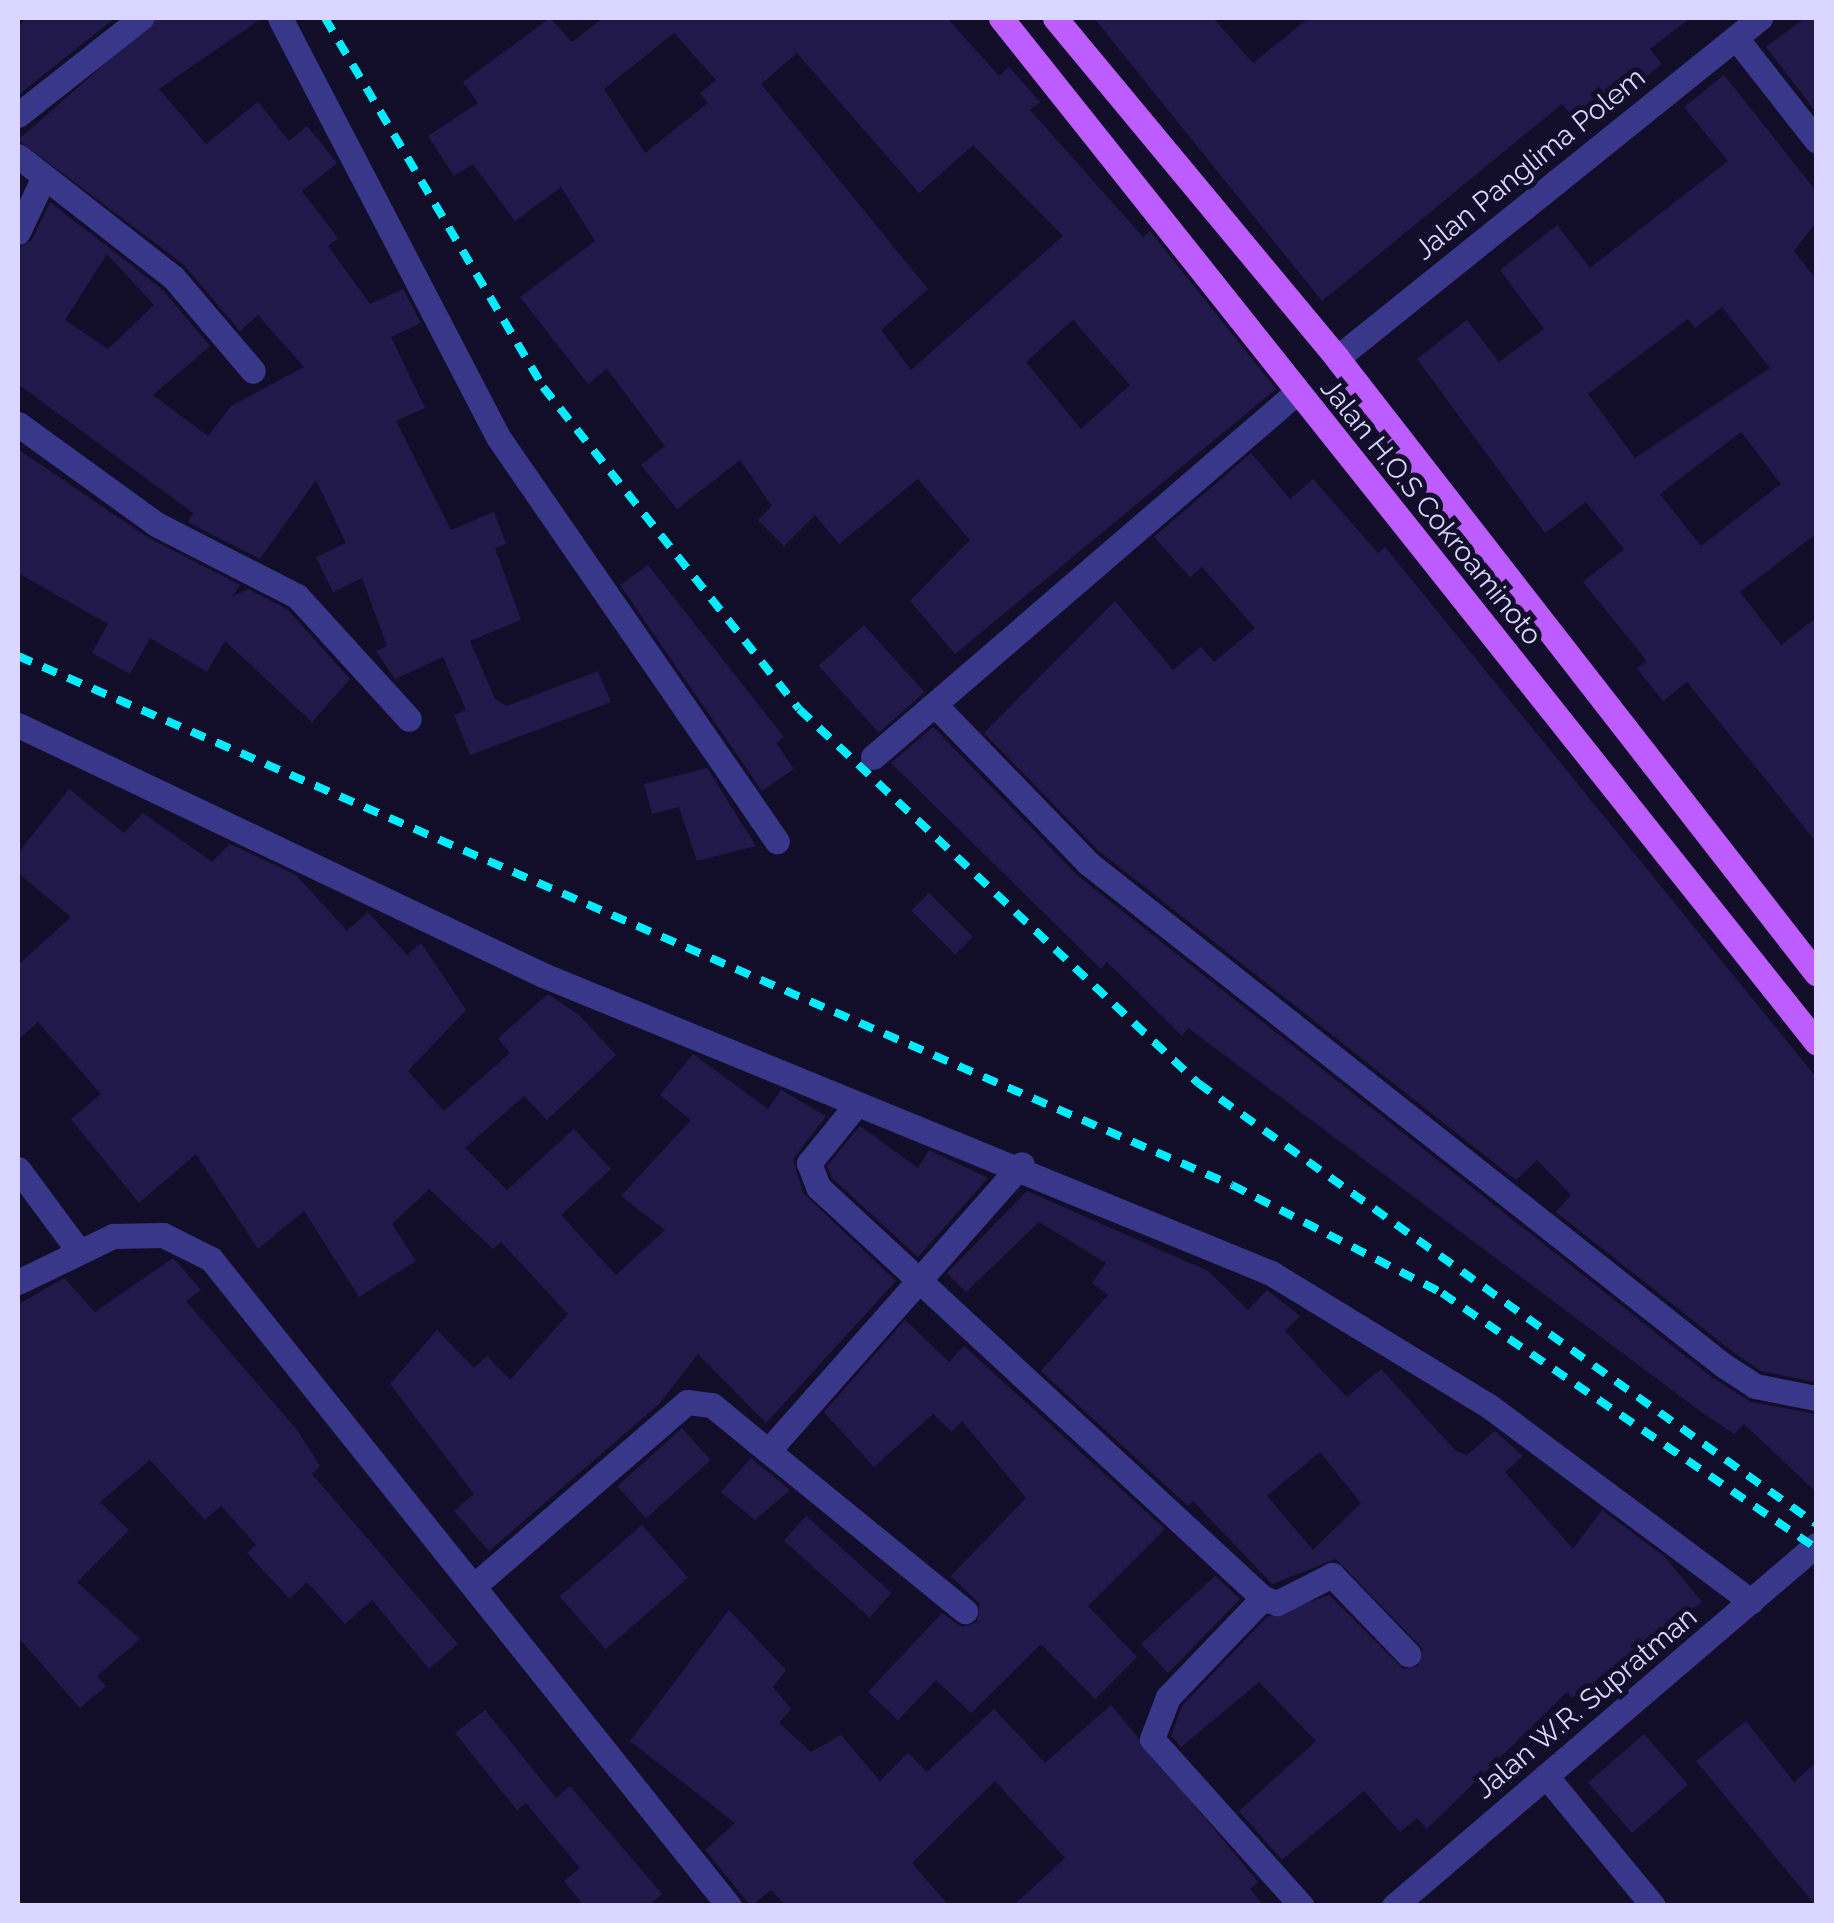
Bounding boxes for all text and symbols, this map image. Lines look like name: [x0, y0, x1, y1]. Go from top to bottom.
street label: Jalan Panglima Polem: [1408, 61, 1652, 267]
street label: Jalan H.O.S Cokroaminoto: [1313, 372, 1549, 652]
street label: Jalan W.R. Supratman: [1468, 1600, 1704, 1806]

